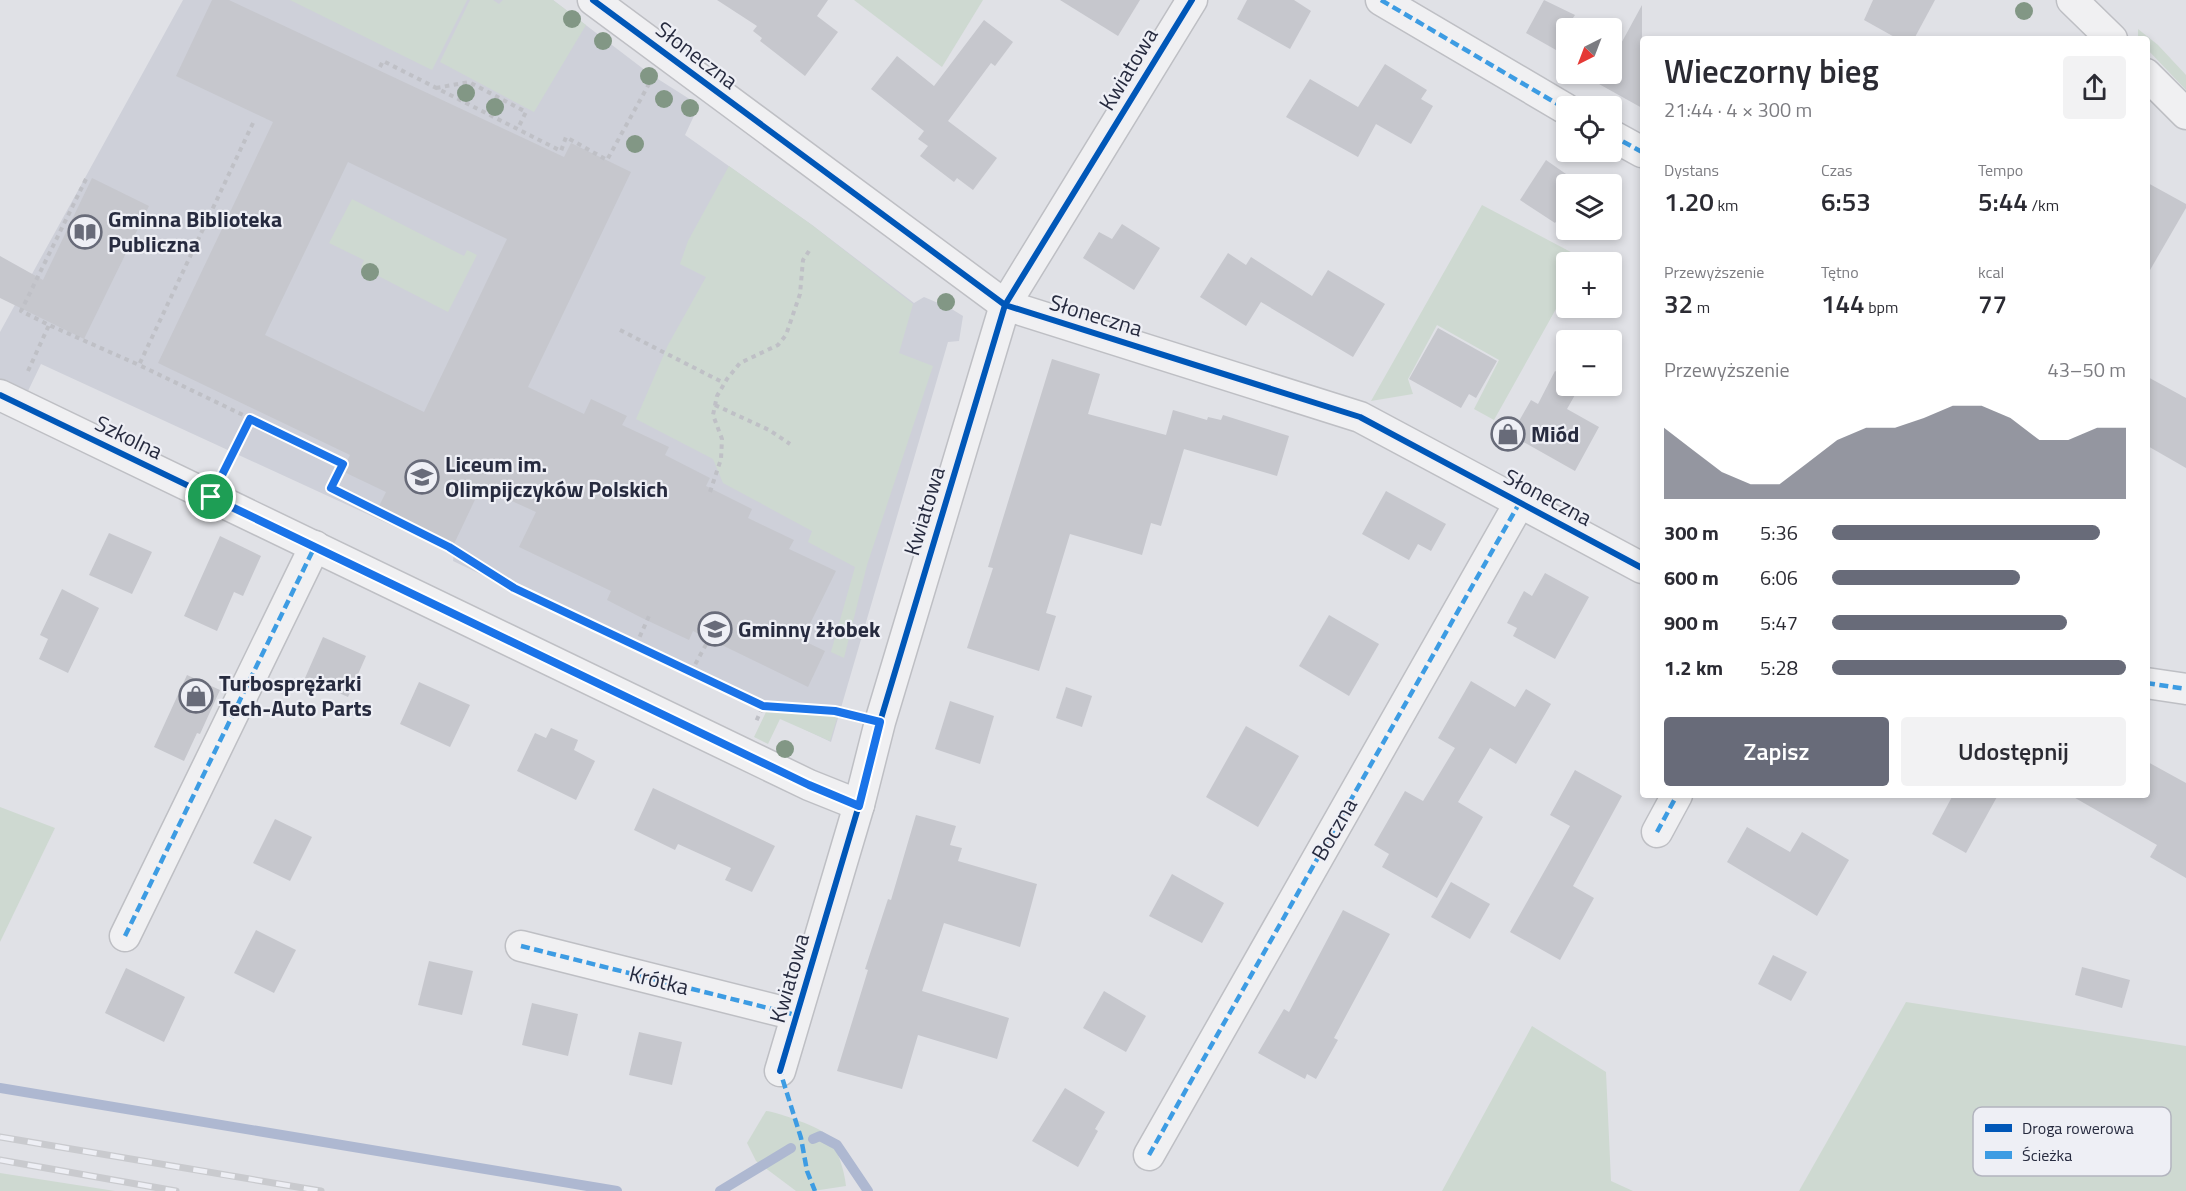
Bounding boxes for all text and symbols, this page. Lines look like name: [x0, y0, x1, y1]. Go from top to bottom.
street label: Słoneczna: [649, 13, 745, 97]
north arrow: [1556, 18, 1622, 84]
map controls: [1556, 18, 1622, 396]
street label: Kwiatowa: [1090, 21, 1166, 117]
text: Wieczorny bieg: [1664, 46, 1879, 96]
button: share: [2063, 56, 2126, 119]
text: 21:44 · 4 × 300 m: [1664, 94, 1812, 125]
button: locate: [1556, 96, 1622, 162]
text: Dystans: [1664, 158, 1719, 182]
text: Czas: [1821, 158, 1852, 182]
text: Tempo: [1978, 158, 2023, 182]
button: layers: [1556, 174, 1622, 240]
text: 1.20: [1664, 182, 1714, 221]
text: 6:53: [1821, 182, 1871, 221]
text: 5:44: [1978, 182, 2028, 221]
text: km: [1714, 193, 1738, 217]
text: /km: [2028, 193, 2059, 217]
place label: Gminna Biblioteka Publiczna: [108, 202, 282, 261]
library icon: Gminna Biblioteka Publiczna: [67, 214, 103, 250]
button: +: [1556, 252, 1622, 318]
text: Przewyższenie: [1664, 260, 1764, 284]
text: Tętno: [1821, 260, 1859, 284]
text: kcal: [1978, 260, 2004, 284]
text: 32: [1664, 284, 1693, 323]
text: 144: [1821, 284, 1865, 323]
text: 77: [1978, 284, 2007, 323]
street label: Słoneczna: [1045, 285, 1147, 345]
text: m: [1693, 295, 1710, 319]
text: bpm: [1865, 295, 1898, 319]
button: −: [1556, 330, 1622, 396]
text: Przewyższenie: [1664, 354, 1789, 385]
text: 43–50 m: [2047, 354, 2126, 385]
street label: Szkolna: [89, 406, 169, 468]
shop icon: Miód: [1490, 416, 1526, 452]
place label: Miód: [1531, 417, 1579, 451]
place label: Liceum im. Olimpijczyków Polskich: [445, 447, 668, 506]
school or university icon: Liceum im. Olimpijczyków Polskich: [404, 459, 440, 495]
street label: Słoneczna: [1498, 460, 1598, 534]
street label: Kwiatowa: [894, 462, 954, 560]
pin: [185, 471, 236, 522]
icon: arrive: [194, 480, 227, 513]
text: 300 m: [1664, 517, 1719, 548]
text: 5:36: [1760, 517, 1798, 548]
text: 600 m: [1664, 562, 1719, 593]
text: 6:06: [1760, 562, 1798, 593]
text: 900 m: [1664, 607, 1719, 638]
text: 5:47: [1760, 607, 1798, 638]
school or university icon: Gminny żłobek: [697, 611, 733, 647]
place label: Gminny żłobek: [738, 612, 881, 646]
text: 1.2 km: [1664, 652, 1723, 683]
text: 5:28: [1760, 652, 1798, 683]
place label: Turbosprężarki Tech-Auto Parts: [219, 666, 372, 725]
shop icon: Turbosprężarki Tech-Auto Parts: [178, 678, 214, 714]
button: Zapisz: [1664, 717, 1889, 786]
button: Udostępnij: [1901, 717, 2126, 786]
street label: Boczna: [1302, 791, 1366, 867]
street label: Kwiatowa: [760, 929, 818, 1027]
street label: Krótka: [625, 956, 693, 1004]
legend: [1973, 1107, 2171, 1176]
text: Droga rowerowa: [2022, 1116, 2134, 1140]
text: Ścieżka: [2022, 1143, 2072, 1167]

